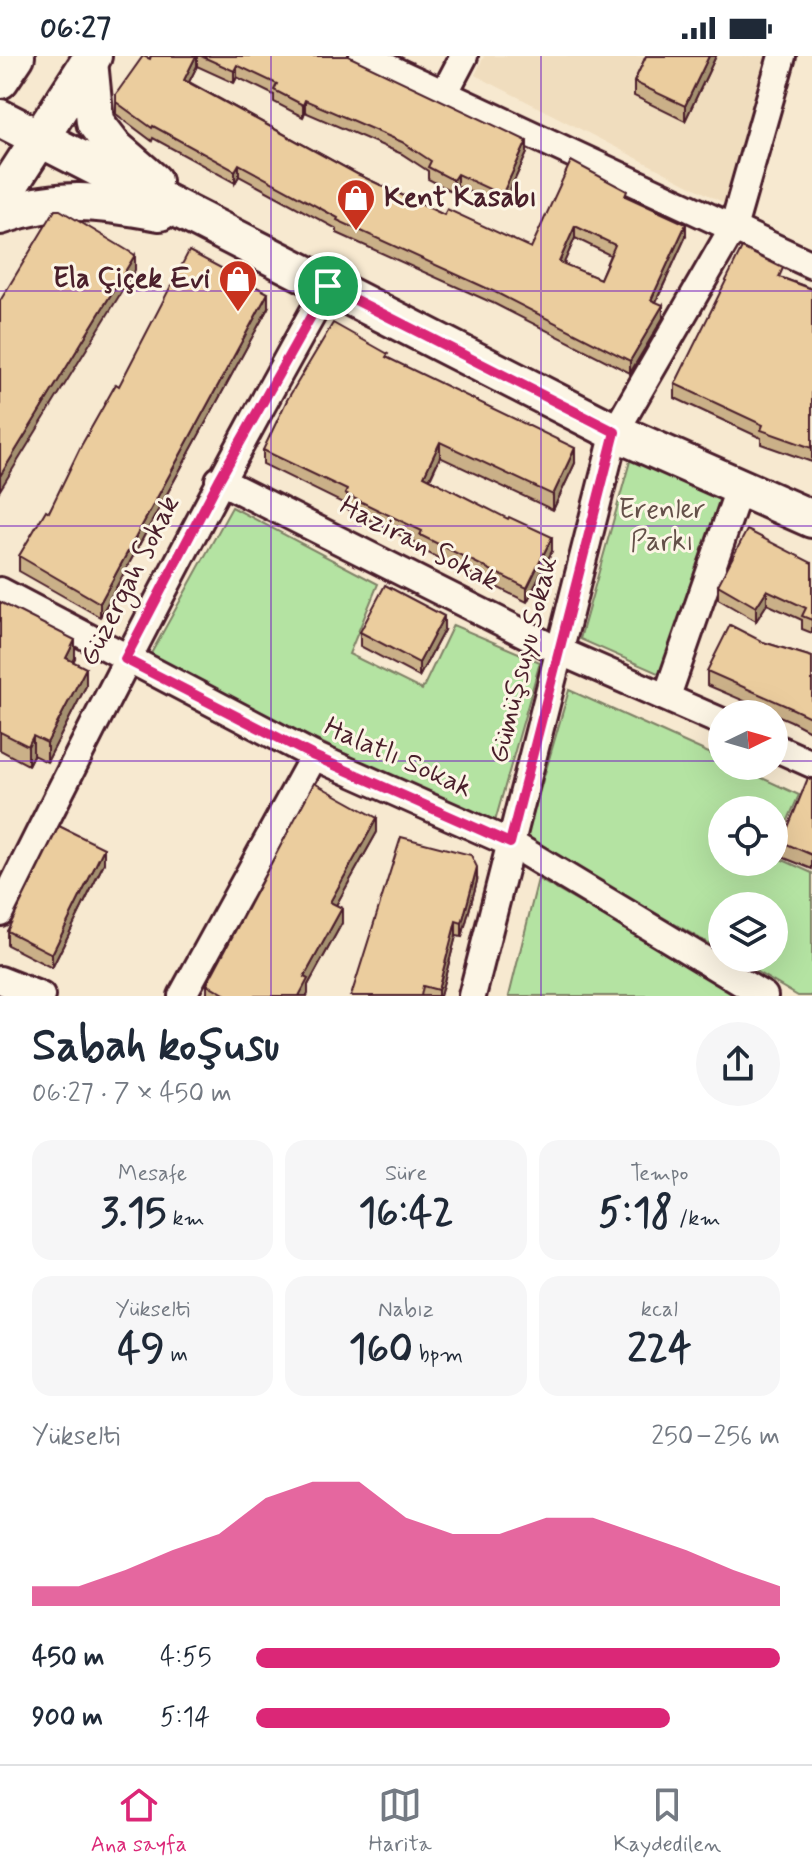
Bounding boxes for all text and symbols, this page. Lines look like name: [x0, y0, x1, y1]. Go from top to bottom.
text: 06:27: [40, 9, 111, 48]
shop icon: Kent Kasabı: [335, 177, 377, 232]
place label: Kent Kasabı: [384, 180, 537, 217]
pin: [294, 252, 362, 320]
shop icon: Ela Çiçek Evi: [217, 258, 259, 313]
place label: Ela Çiçek Evi: [53, 261, 210, 298]
icon: arrive: [306, 264, 350, 308]
street label: Haziran Sokak: [333, 488, 505, 600]
street label: Güzergah Sokak: [71, 489, 191, 674]
park label: Erenler Parkı: [618, 492, 706, 561]
street label: Gümüşsuyu Sokak: [480, 553, 568, 767]
north arrow: [708, 700, 788, 780]
map controls: [708, 700, 788, 972]
street label: Halatlı Sokak: [318, 709, 478, 807]
button: locate: [708, 796, 788, 876]
button: layers: [708, 892, 788, 972]
text: Sabah koşusu: [32, 1018, 280, 1076]
button: share: [696, 1022, 780, 1106]
text: 06:27 · 7 × 450 m: [32, 1077, 232, 1111]
text: Mesafe: [118, 1160, 187, 1188]
text: Süre: [385, 1160, 427, 1188]
text: Tempo: [630, 1160, 688, 1188]
text: 3.15: [101, 1188, 166, 1240]
text: 16:42: [358, 1188, 454, 1240]
text: 5:18: [598, 1188, 673, 1240]
text: km: [166, 1205, 204, 1233]
text: /km: [673, 1205, 720, 1233]
text: Yükselti: [115, 1296, 190, 1324]
text: Nabız: [378, 1296, 434, 1324]
text: kcal: [641, 1296, 678, 1324]
text: 49: [117, 1324, 165, 1376]
text: 160: [349, 1324, 413, 1376]
text: 224: [627, 1324, 691, 1376]
text: m: [165, 1341, 188, 1369]
text: bpm: [413, 1341, 463, 1369]
text: Yükselti: [32, 1420, 120, 1454]
text: 250–256 m: [651, 1420, 780, 1454]
text: 450 m: [32, 1641, 104, 1675]
text: 4:55: [160, 1641, 212, 1675]
text: 900 m: [32, 1701, 103, 1735]
text: 5:14: [160, 1701, 210, 1735]
tab: Ana sayfa: [91, 1783, 187, 1859]
tab: Harita: [369, 1783, 432, 1859]
tab: Kaydedilen: [613, 1783, 721, 1859]

